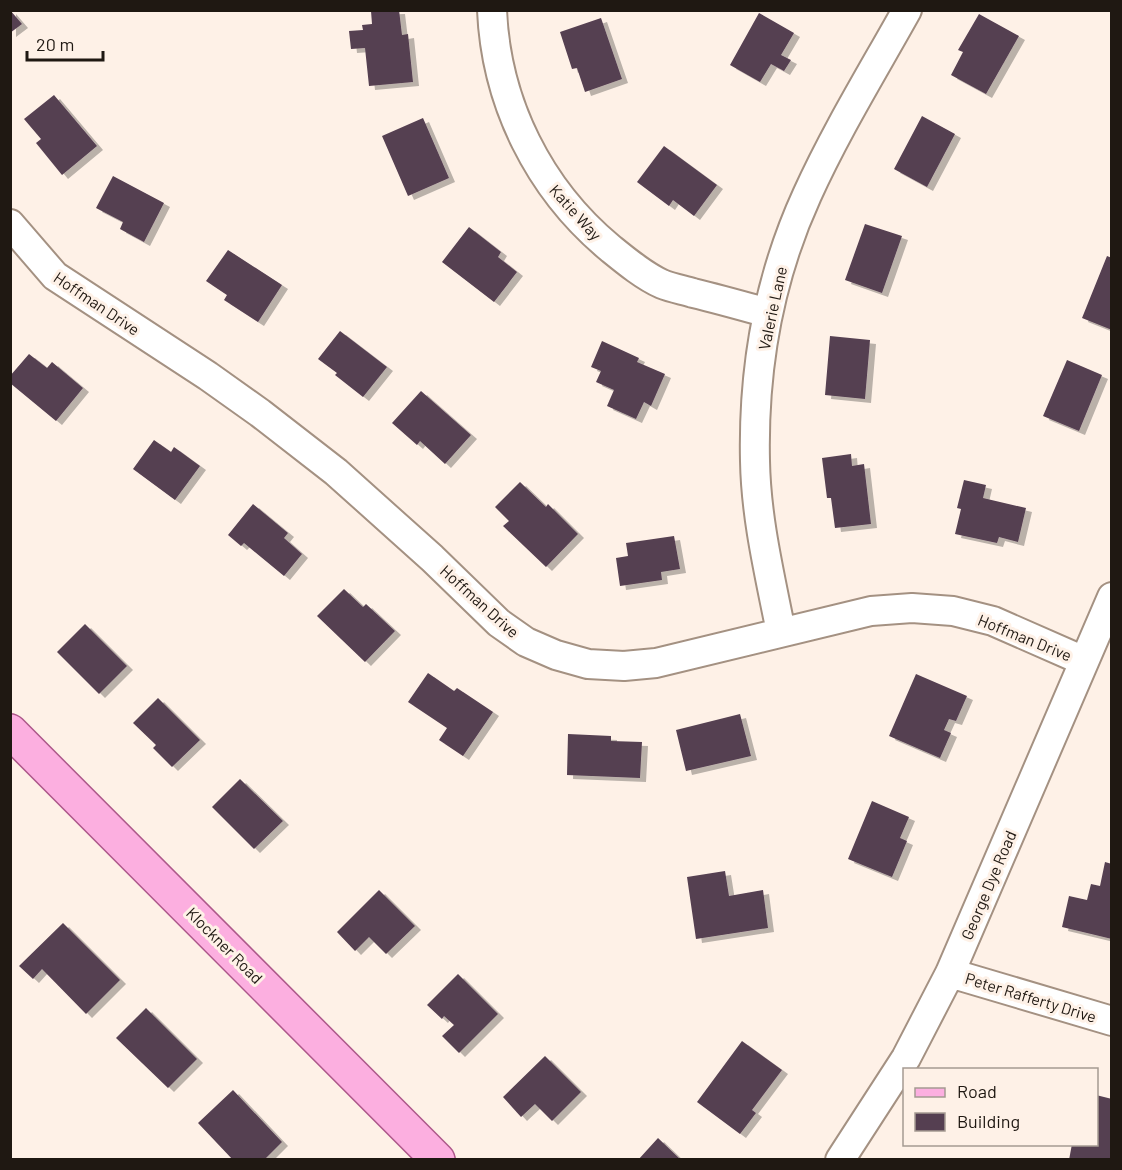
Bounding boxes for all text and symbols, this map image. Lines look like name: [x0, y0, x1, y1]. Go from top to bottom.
scale bar: [27, 24, 104, 62]
text: 20 m: [36, 33, 74, 55]
street label: Katie Way: [546, 180, 606, 244]
street label: Valerie Lane: [754, 264, 790, 352]
street label: Hoffman Drive: [50, 267, 144, 339]
street label: Hoffman Drive: [437, 561, 523, 641]
street label: Hoffman Drive: [975, 610, 1075, 664]
street label: George Dye Road: [956, 827, 1020, 943]
street label: Klockner Road: [183, 903, 267, 987]
street label: Peter Rafferty Drive: [963, 968, 1099, 1026]
legend: [903, 1068, 1098, 1146]
text: Road: [957, 1080, 997, 1102]
text: Building: [957, 1110, 1020, 1132]

